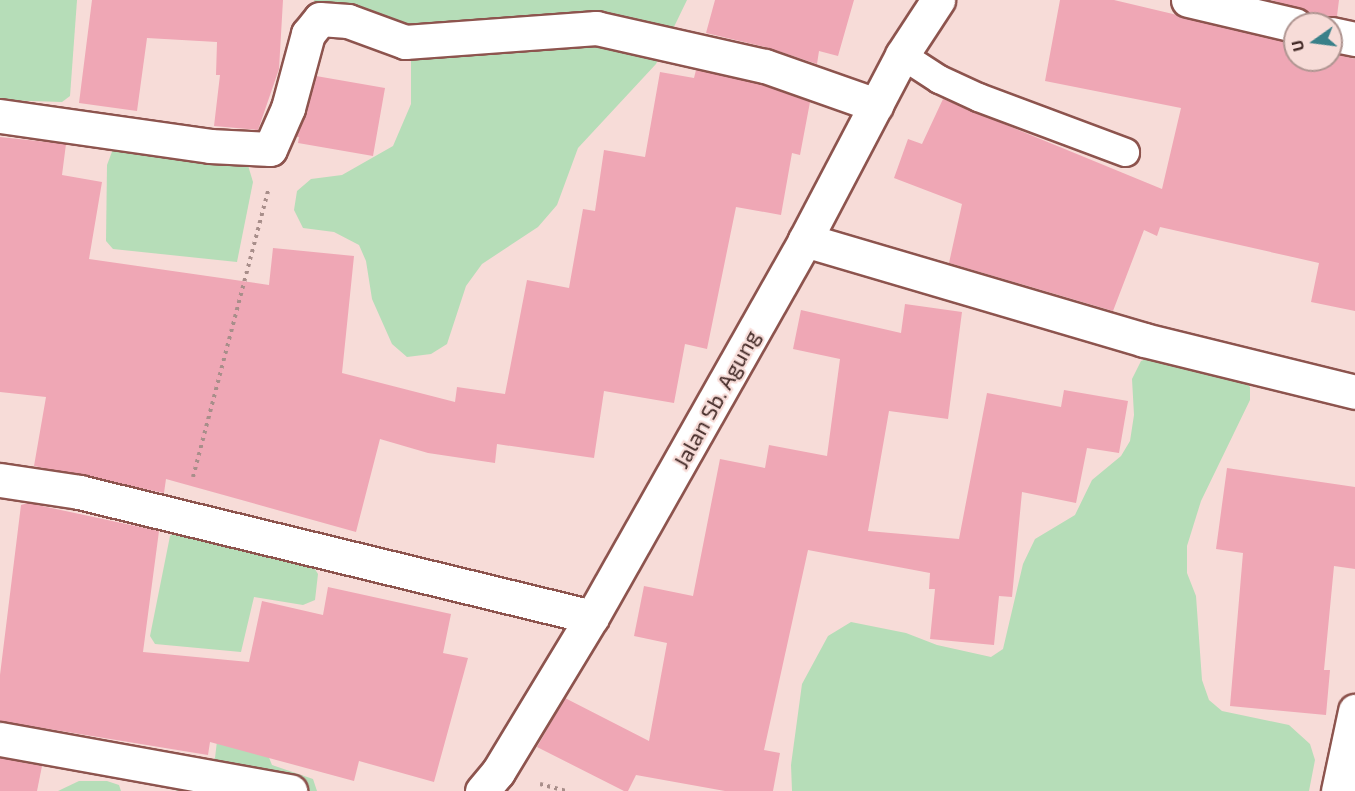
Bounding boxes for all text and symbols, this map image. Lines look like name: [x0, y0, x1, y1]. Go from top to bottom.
north arrow: [1283, 12, 1343, 72]
text: U: [1286, 38, 1308, 54]
street label: Jalan Sb. Agung: [667, 325, 765, 473]

